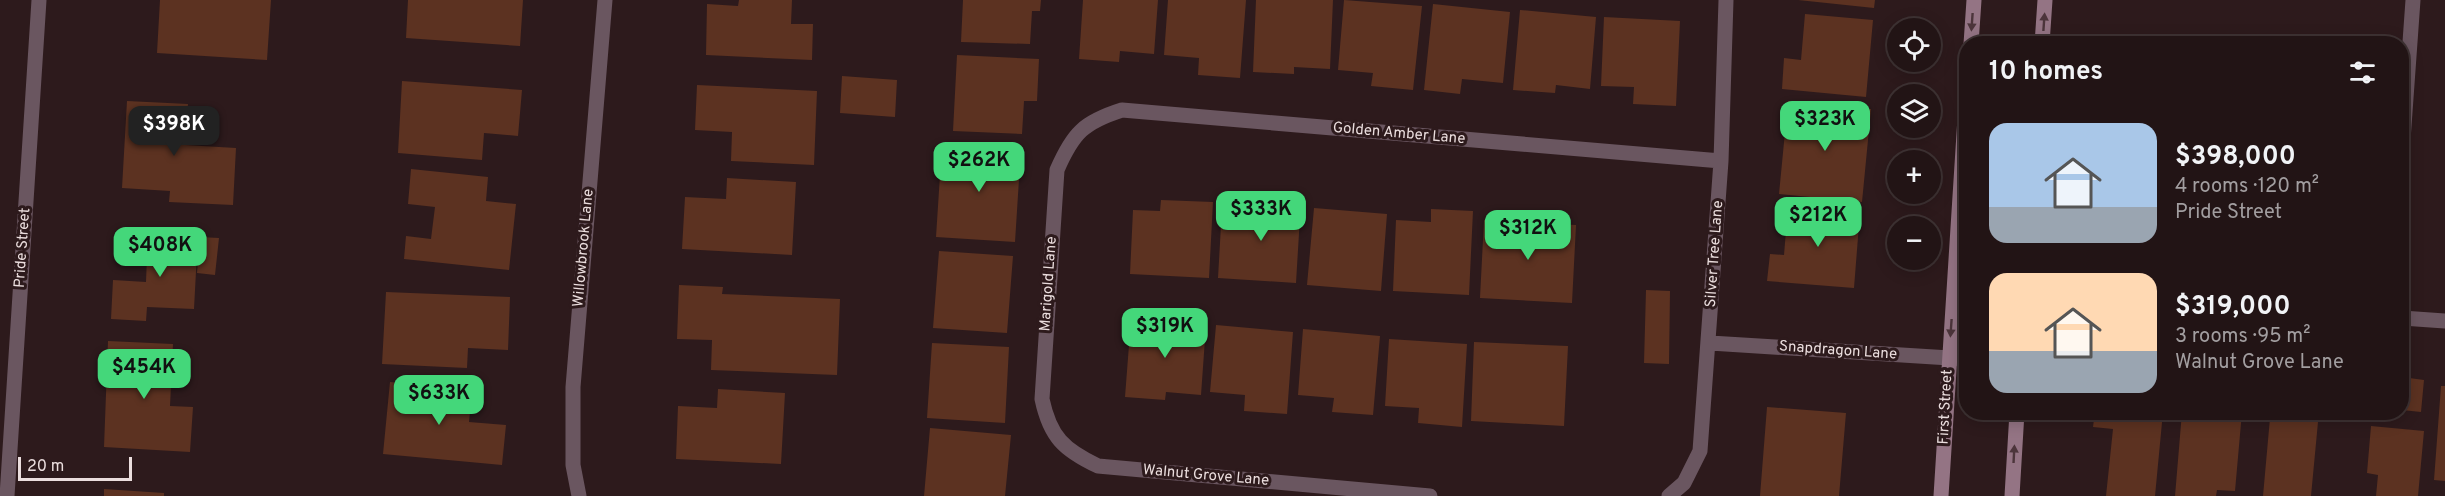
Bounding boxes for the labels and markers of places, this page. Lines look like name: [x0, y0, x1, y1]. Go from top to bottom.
pin: $323K: [1783, 101, 1867, 152]
pin: $398K: [132, 106, 216, 157]
pin: $262K: [937, 142, 1021, 193]
pin: $333K: [1219, 191, 1303, 242]
pin: $212K: [1776, 197, 1860, 248]
pin: $312K: [1486, 210, 1570, 261]
pin: $408K: [118, 227, 202, 278]
pin: $319K: [1123, 308, 1207, 359]
pin: $454K: [102, 349, 186, 400]
pin: $633K: [397, 375, 481, 426]

